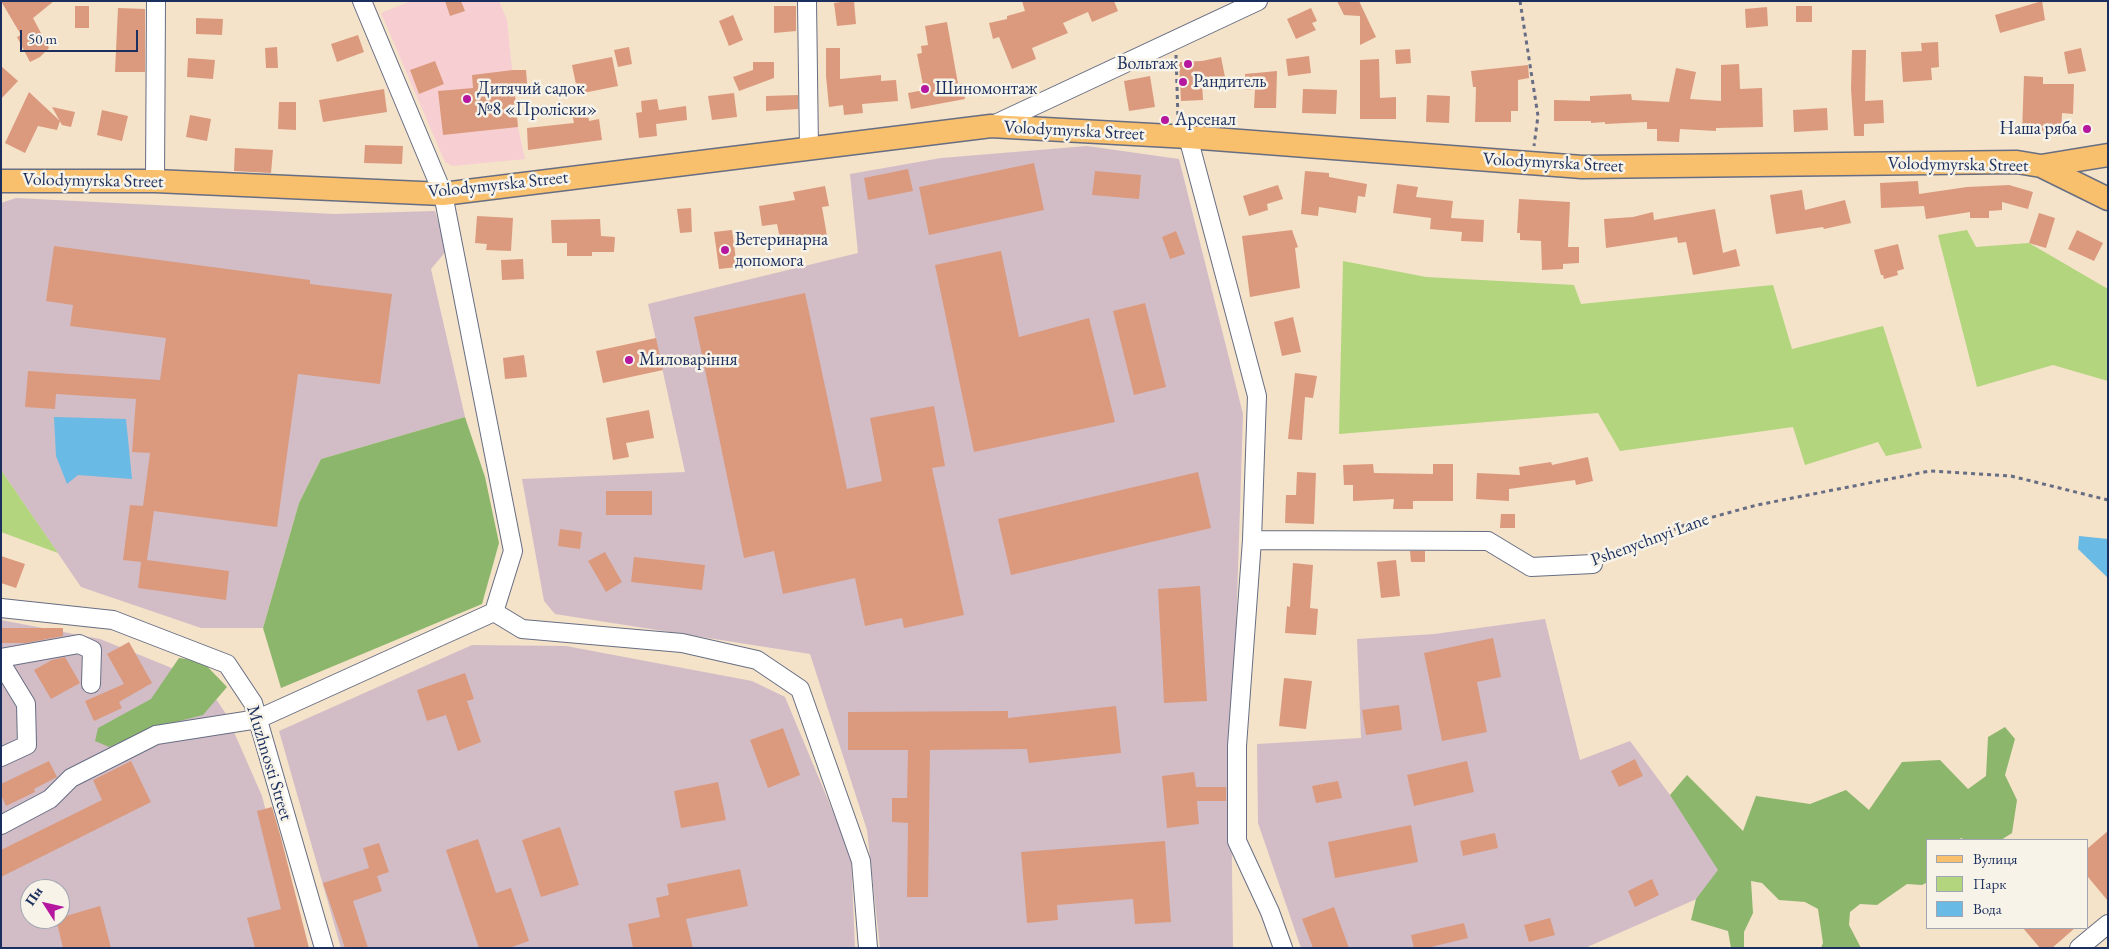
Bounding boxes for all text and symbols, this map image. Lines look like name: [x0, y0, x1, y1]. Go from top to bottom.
scale bar: [22, 20, 140, 52]
text: 50 m: [28, 29, 57, 48]
place label: Вольтаж: [1117, 53, 1178, 75]
marker: Вольтаж: [1182, 58, 1194, 70]
place label: Рандитель: [1193, 71, 1267, 93]
marker: Рандитель: [1177, 76, 1189, 88]
place label: Дитячий садок №8 «Проліски»: [477, 78, 597, 120]
place label: Шиномонтаж: [935, 78, 1038, 100]
marker: Шиномонтаж: [919, 83, 931, 95]
marker: Дитячий садок №8 «Проліски»: [461, 93, 473, 105]
place label: Арсенал: [1175, 109, 1236, 131]
marker: Арсенал: [1159, 114, 1171, 126]
street label: Volodymyrska Street: [1003, 117, 1145, 145]
place label: Наша ряба: [2000, 118, 2077, 140]
marker: Наша ряба: [2081, 123, 2093, 135]
street label: Volodymyrska Street: [1482, 149, 1624, 177]
street label: Volodymyrska Street: [1887, 153, 2029, 177]
street label: Volodymyrska Street: [427, 167, 569, 203]
street label: Volodymyrska Street: [22, 169, 164, 193]
place label: Ветеринарна допомога: [735, 229, 828, 272]
marker: Ветеринарна допомога: [719, 244, 731, 256]
place label: Миловаріння: [639, 349, 738, 371]
marker: Миловаріння: [623, 354, 635, 366]
street label: Pshenychnyi Lane: [1588, 509, 1712, 571]
street label: Muzhnosti Street: [241, 703, 297, 823]
legend: [1926, 839, 2089, 929]
text: Вулиця: [1973, 849, 2018, 868]
text: Парк: [1973, 874, 2006, 893]
north arrow: [20, 879, 70, 929]
text: Пн: [21, 883, 46, 909]
text: Вода: [1973, 899, 2002, 918]

